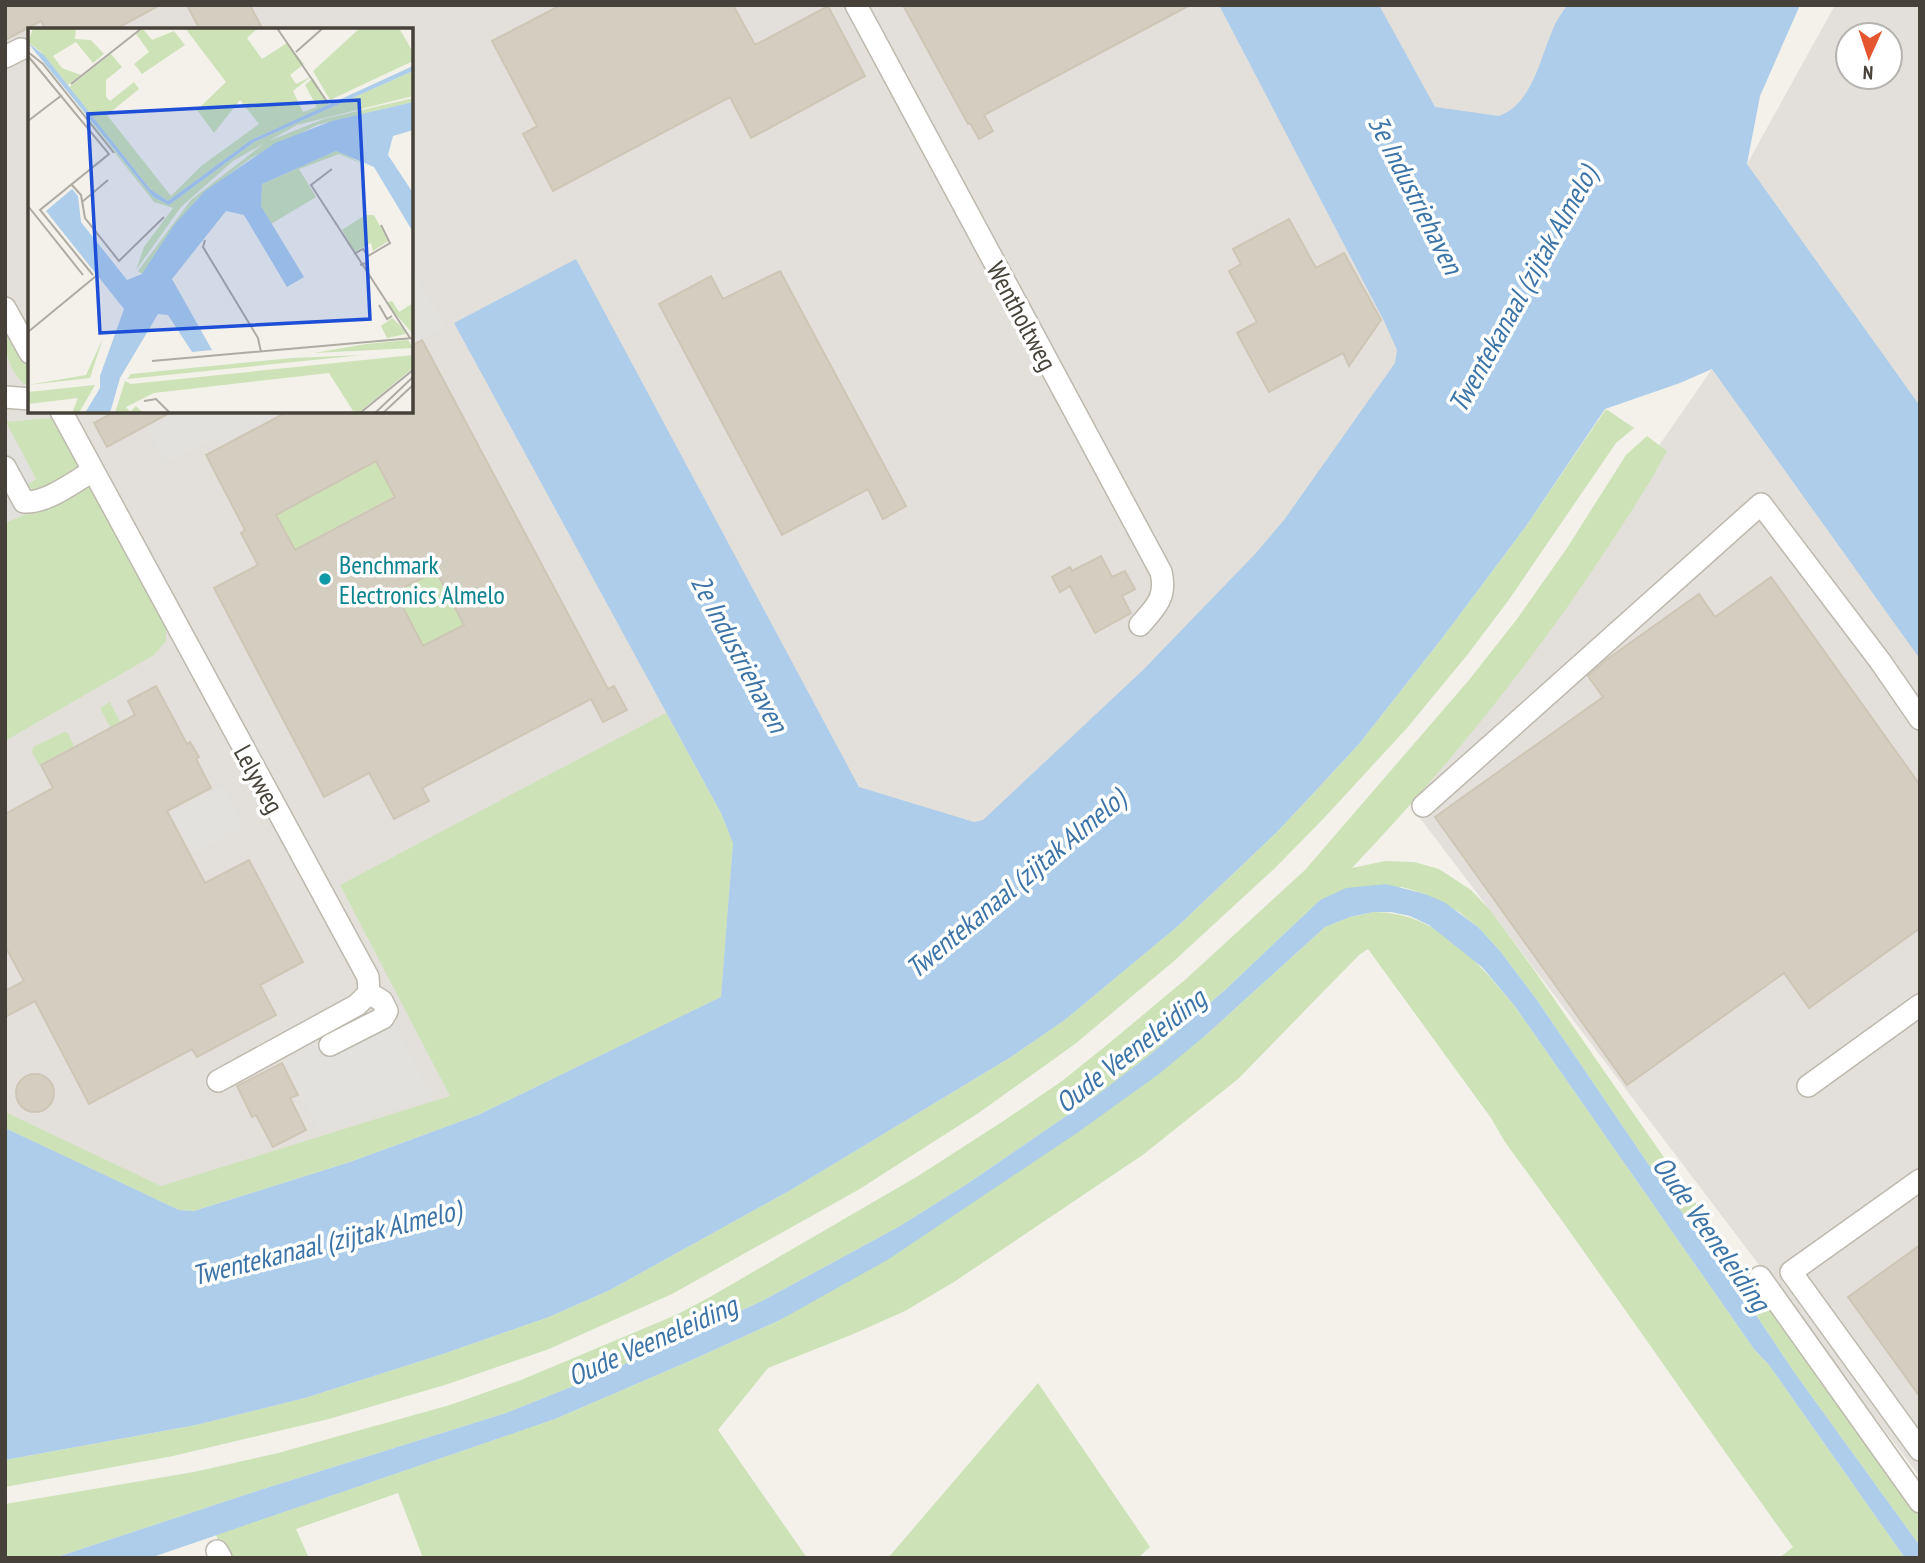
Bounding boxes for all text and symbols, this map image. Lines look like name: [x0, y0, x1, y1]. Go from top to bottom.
north arrow: [1834, 21, 1904, 91]
inset map: [28, 28, 413, 413]
text: N: [1862, 61, 1874, 85]
water label: 3e Industriehaven: [1360, 108, 1473, 281]
water label: Twentekanaal (zijtak Almelo): [1439, 157, 1606, 419]
street label: Wentholtweg: [980, 256, 1064, 376]
place label: Benchmark Electronics Almelo: [339, 548, 505, 611]
water label: 2e Industriehaven: [683, 568, 798, 740]
marker: Benchmark Electronics Almelo: [317, 571, 333, 587]
street label: Lelyweg: [227, 739, 291, 819]
water label: Twentekanaal (zijtak Almelo): [898, 779, 1134, 986]
water label: Oude Veeneleiding: [1047, 978, 1214, 1120]
water label: Oude Veeneleiding: [1645, 1148, 1780, 1320]
water label: Twentekanaal (zijtak Almelo): [188, 1190, 467, 1293]
water label: Oude Veeneleiding: [562, 1285, 744, 1394]

